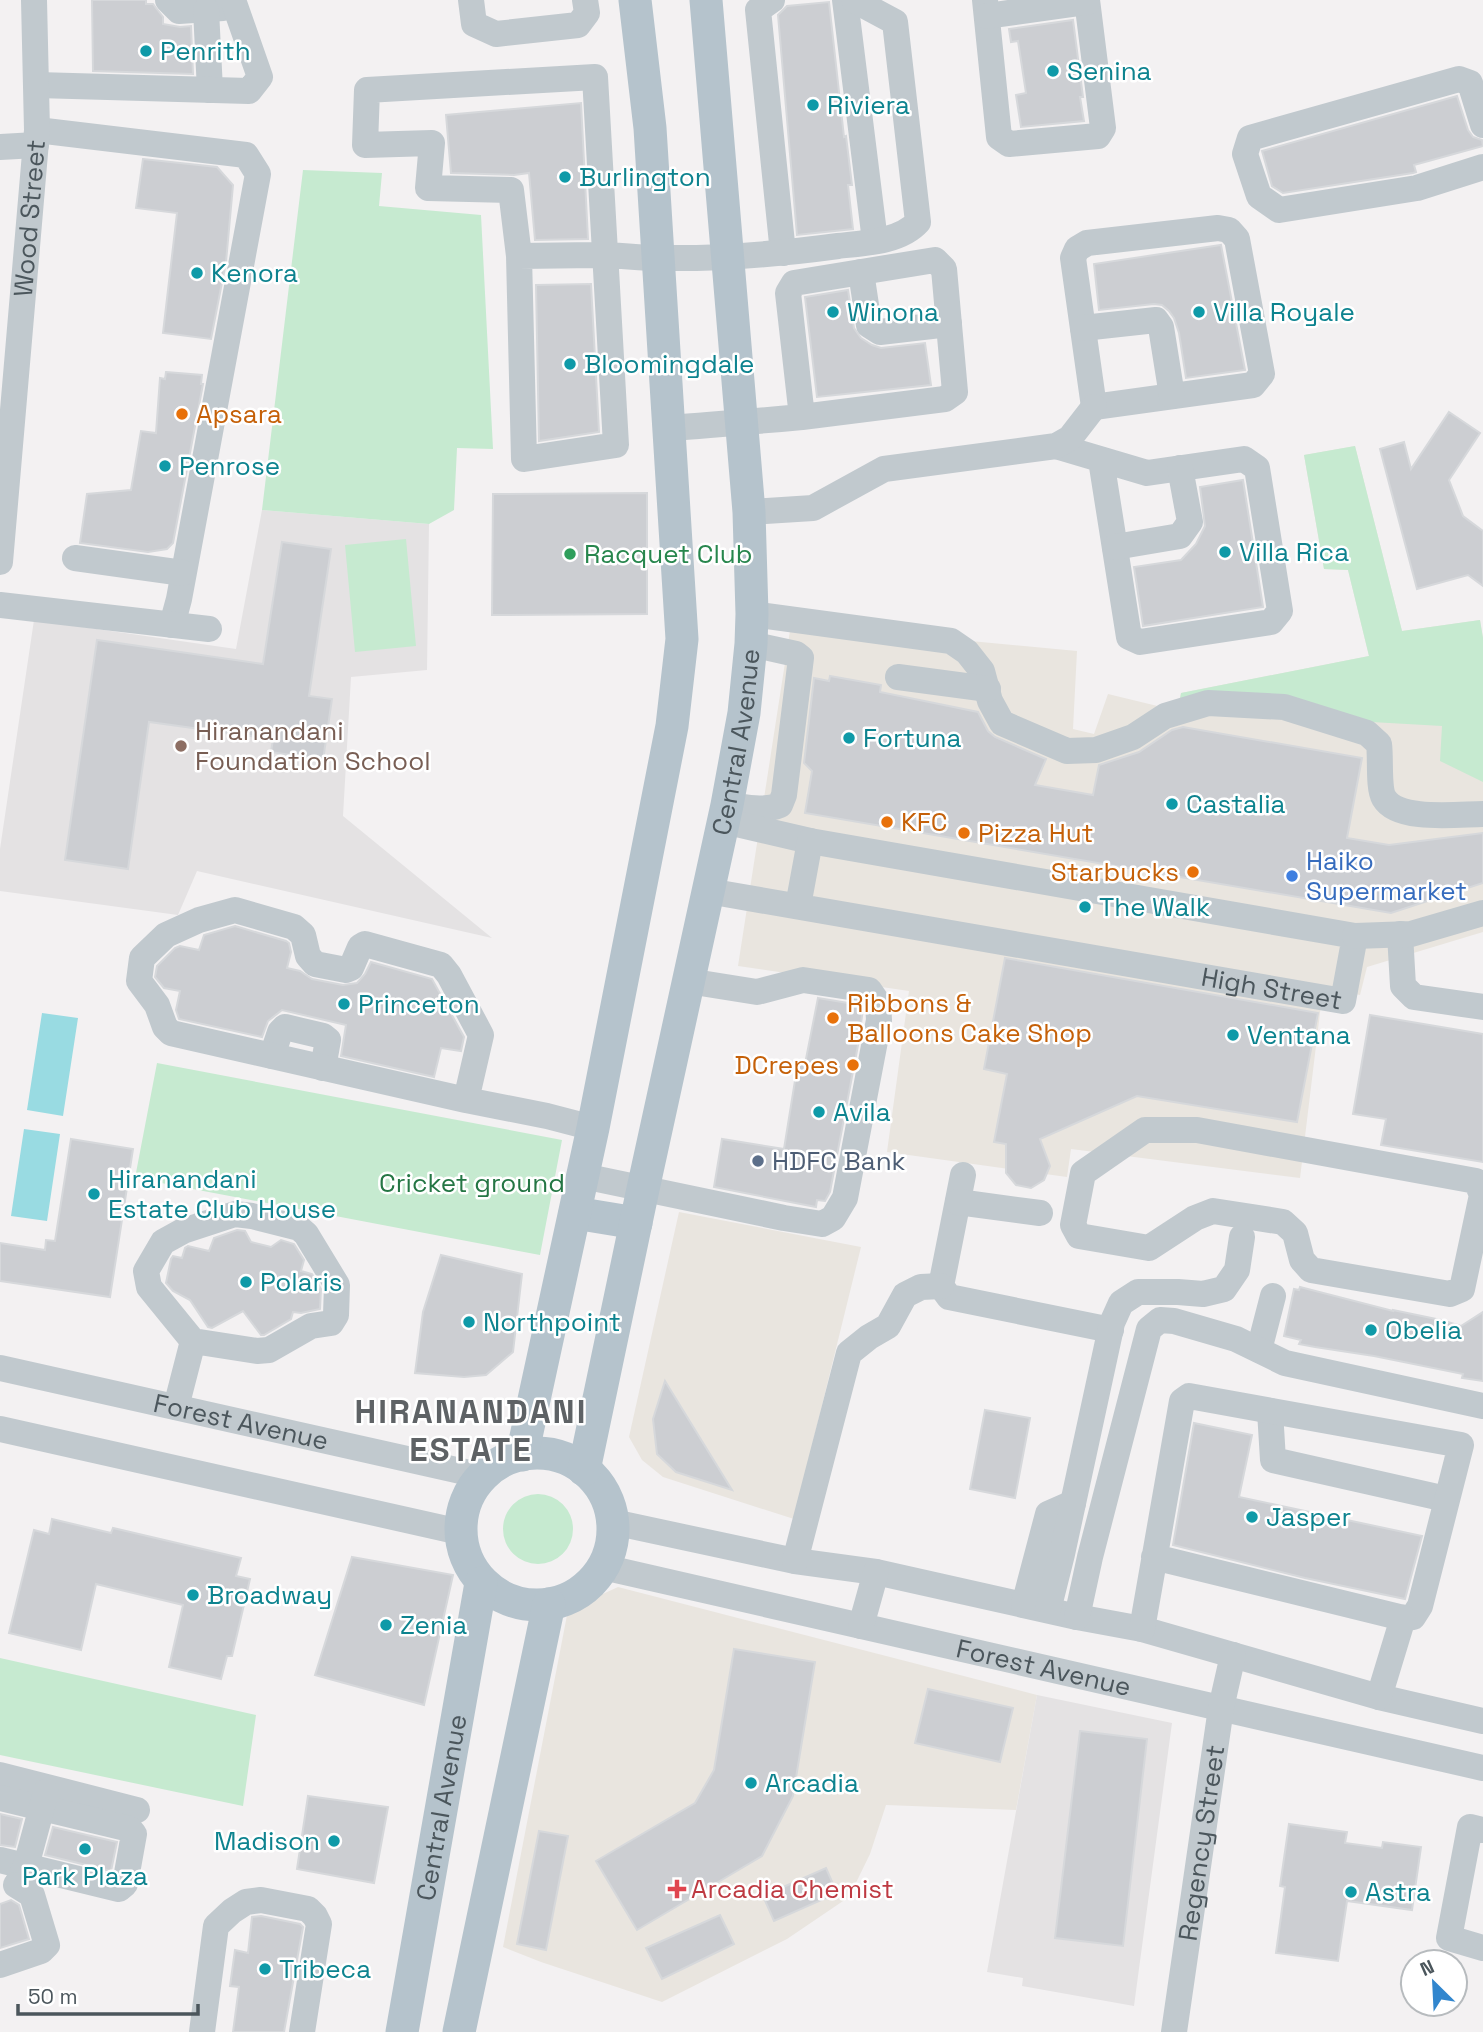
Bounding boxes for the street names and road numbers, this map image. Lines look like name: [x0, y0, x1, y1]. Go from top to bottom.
street label: Wood Street: [6, 138, 53, 298]
street label: Central Avenue: [704, 647, 767, 838]
street label: High Street: [1199, 960, 1345, 1018]
street label: Forest Avenue: [150, 1386, 332, 1458]
street label: Forest Avenue: [953, 1631, 1134, 1704]
street label: Central Avenue: [408, 1712, 475, 1903]
street label: Regency Street: [1170, 1743, 1232, 1943]

